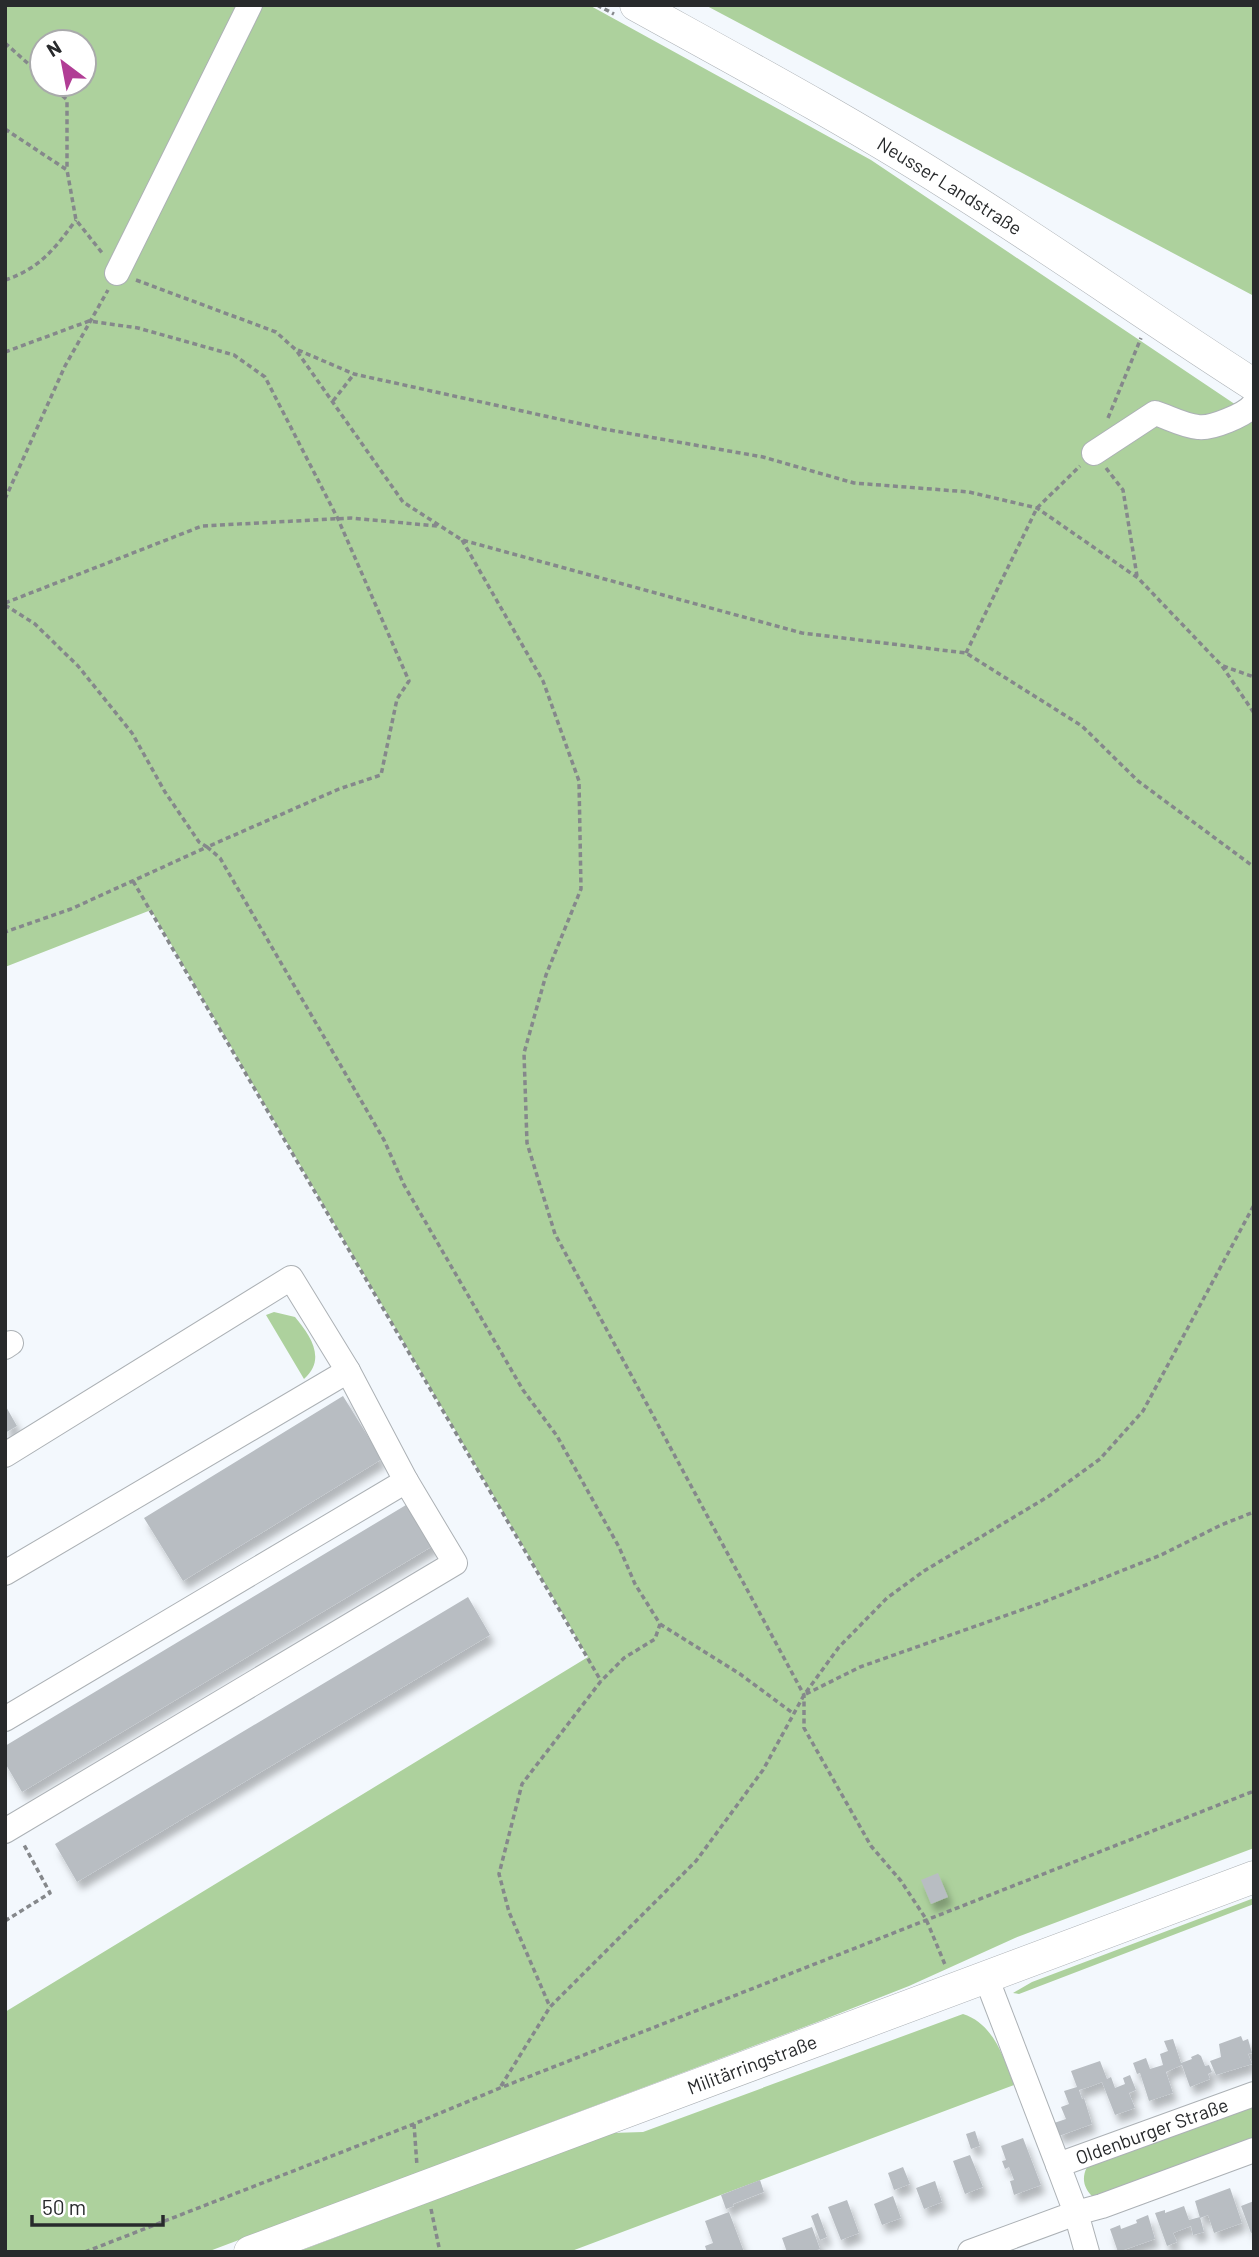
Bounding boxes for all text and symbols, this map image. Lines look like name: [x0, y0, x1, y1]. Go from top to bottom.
north arrow: [28, 28, 98, 98]
text: N: [42, 35, 65, 61]
street label: Neusser Landstraße: [873, 131, 1027, 239]
street label: Militärringstraße: [684, 2029, 820, 2099]
street label: Oldenburger Straße: [1072, 2092, 1231, 2169]
scale bar: [32, 2184, 163, 2228]
text: 50 m: [42, 2194, 86, 2219]

